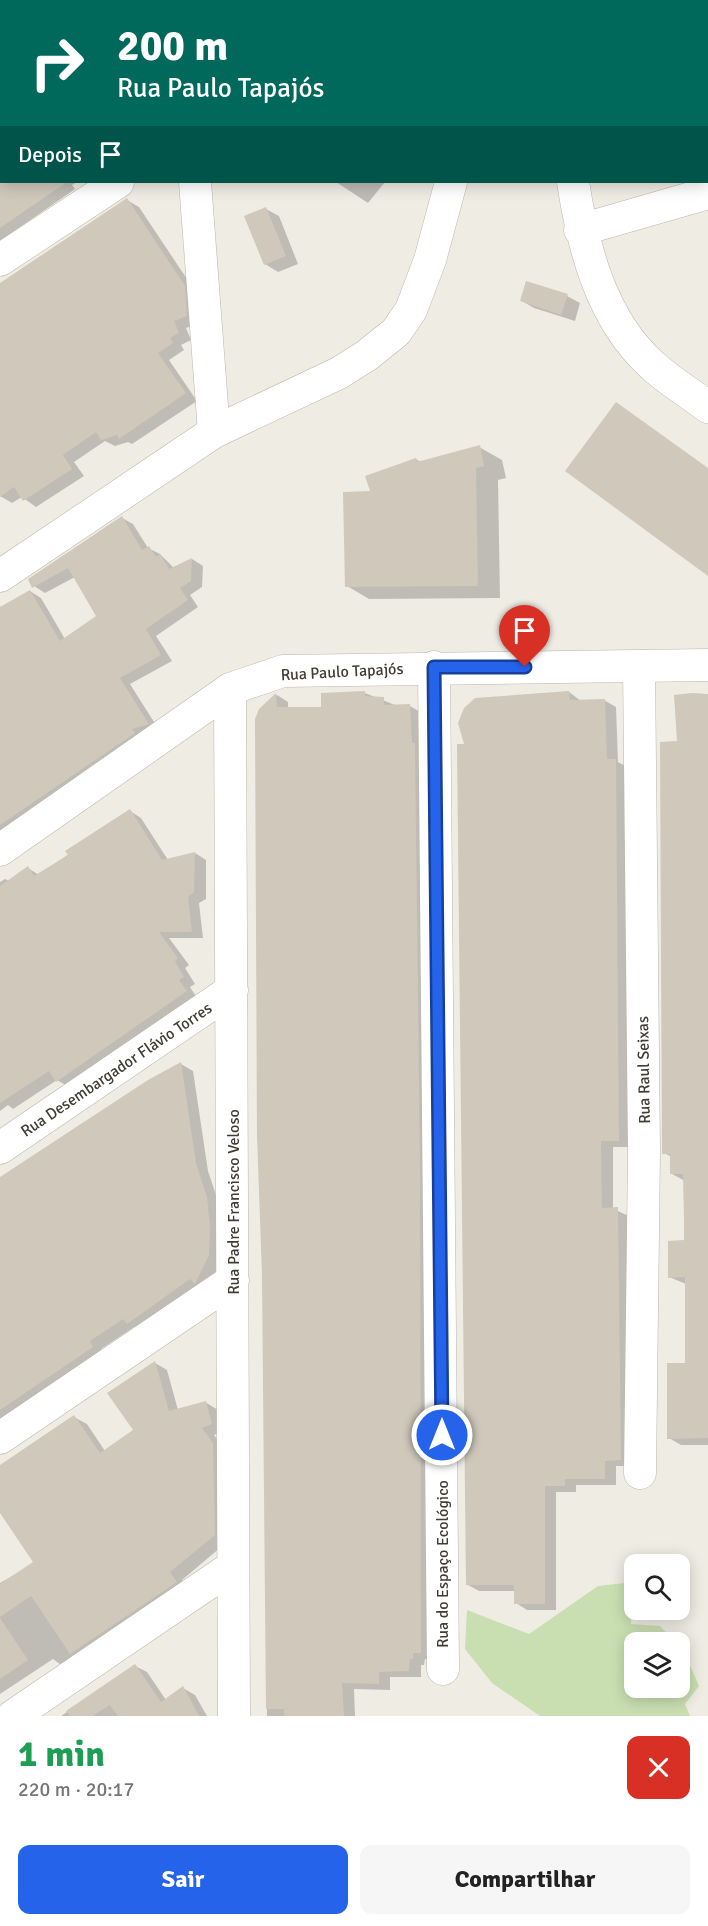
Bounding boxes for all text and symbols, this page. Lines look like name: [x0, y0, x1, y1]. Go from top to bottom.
text: 200 m: [117, 21, 228, 72]
icon: right: [18, 24, 96, 102]
text: Rua Paulo Tapajós: [117, 72, 324, 105]
icon: arrive: [94, 138, 127, 171]
text: Depois: [18, 141, 82, 168]
pin: [499, 605, 550, 667]
icon: arrive: [508, 614, 541, 647]
street label: Rua Paulo Tapajós: [280, 659, 404, 685]
street label: Rua Desembargador Flávio Torres: [17, 998, 216, 1141]
street label: Rua Raul Seixas: [633, 1016, 655, 1124]
street label: Rua Padre Francisco Veloso: [224, 1109, 244, 1295]
position arrow: [410, 1403, 474, 1467]
street label: Rua do Espaço Ecológico: [433, 1480, 453, 1648]
map controls: [624, 1554, 690, 1698]
button: search: [624, 1554, 690, 1620]
button: layers: [624, 1632, 690, 1698]
text: 1 min: [18, 1732, 105, 1777]
button: close: [627, 1736, 690, 1799]
text: 220 m · 20:17: [18, 1777, 134, 1802]
button: Sair: [18, 1845, 348, 1914]
button: Compartilhar: [360, 1845, 690, 1914]

